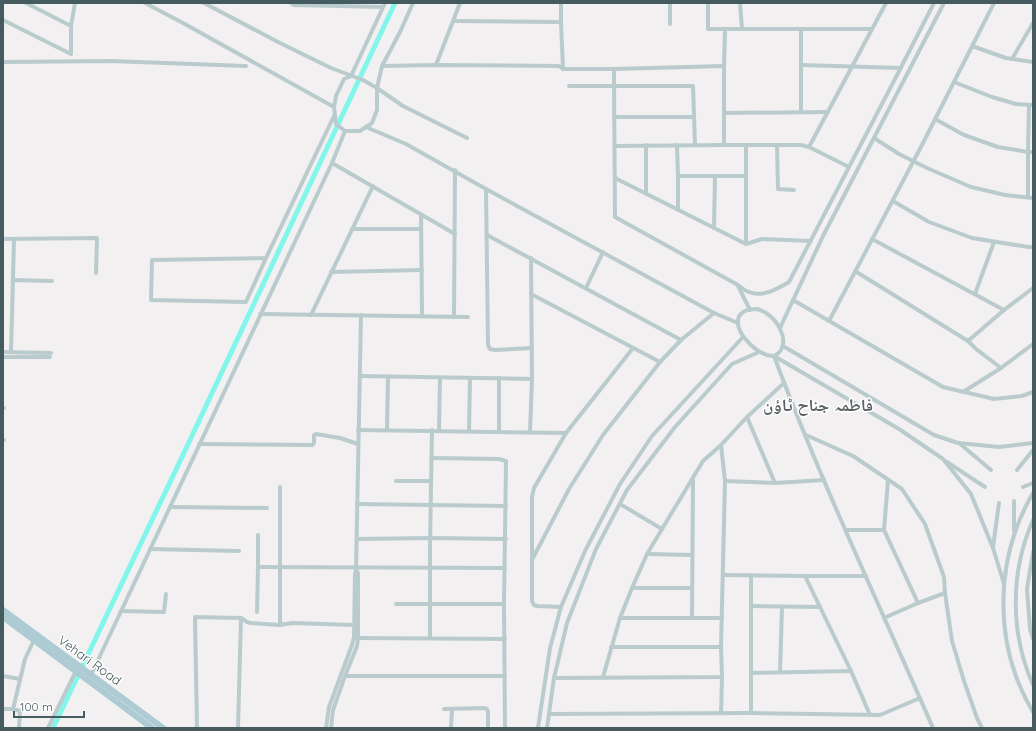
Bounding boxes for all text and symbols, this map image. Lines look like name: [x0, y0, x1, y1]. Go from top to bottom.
district label: فاطمہ جناح ٹاؤن: [763, 394, 873, 416]
street label: Vehari Road: [55, 632, 125, 688]
scale bar: [14, 693, 84, 719]
text: 100 m: [20, 699, 53, 714]

